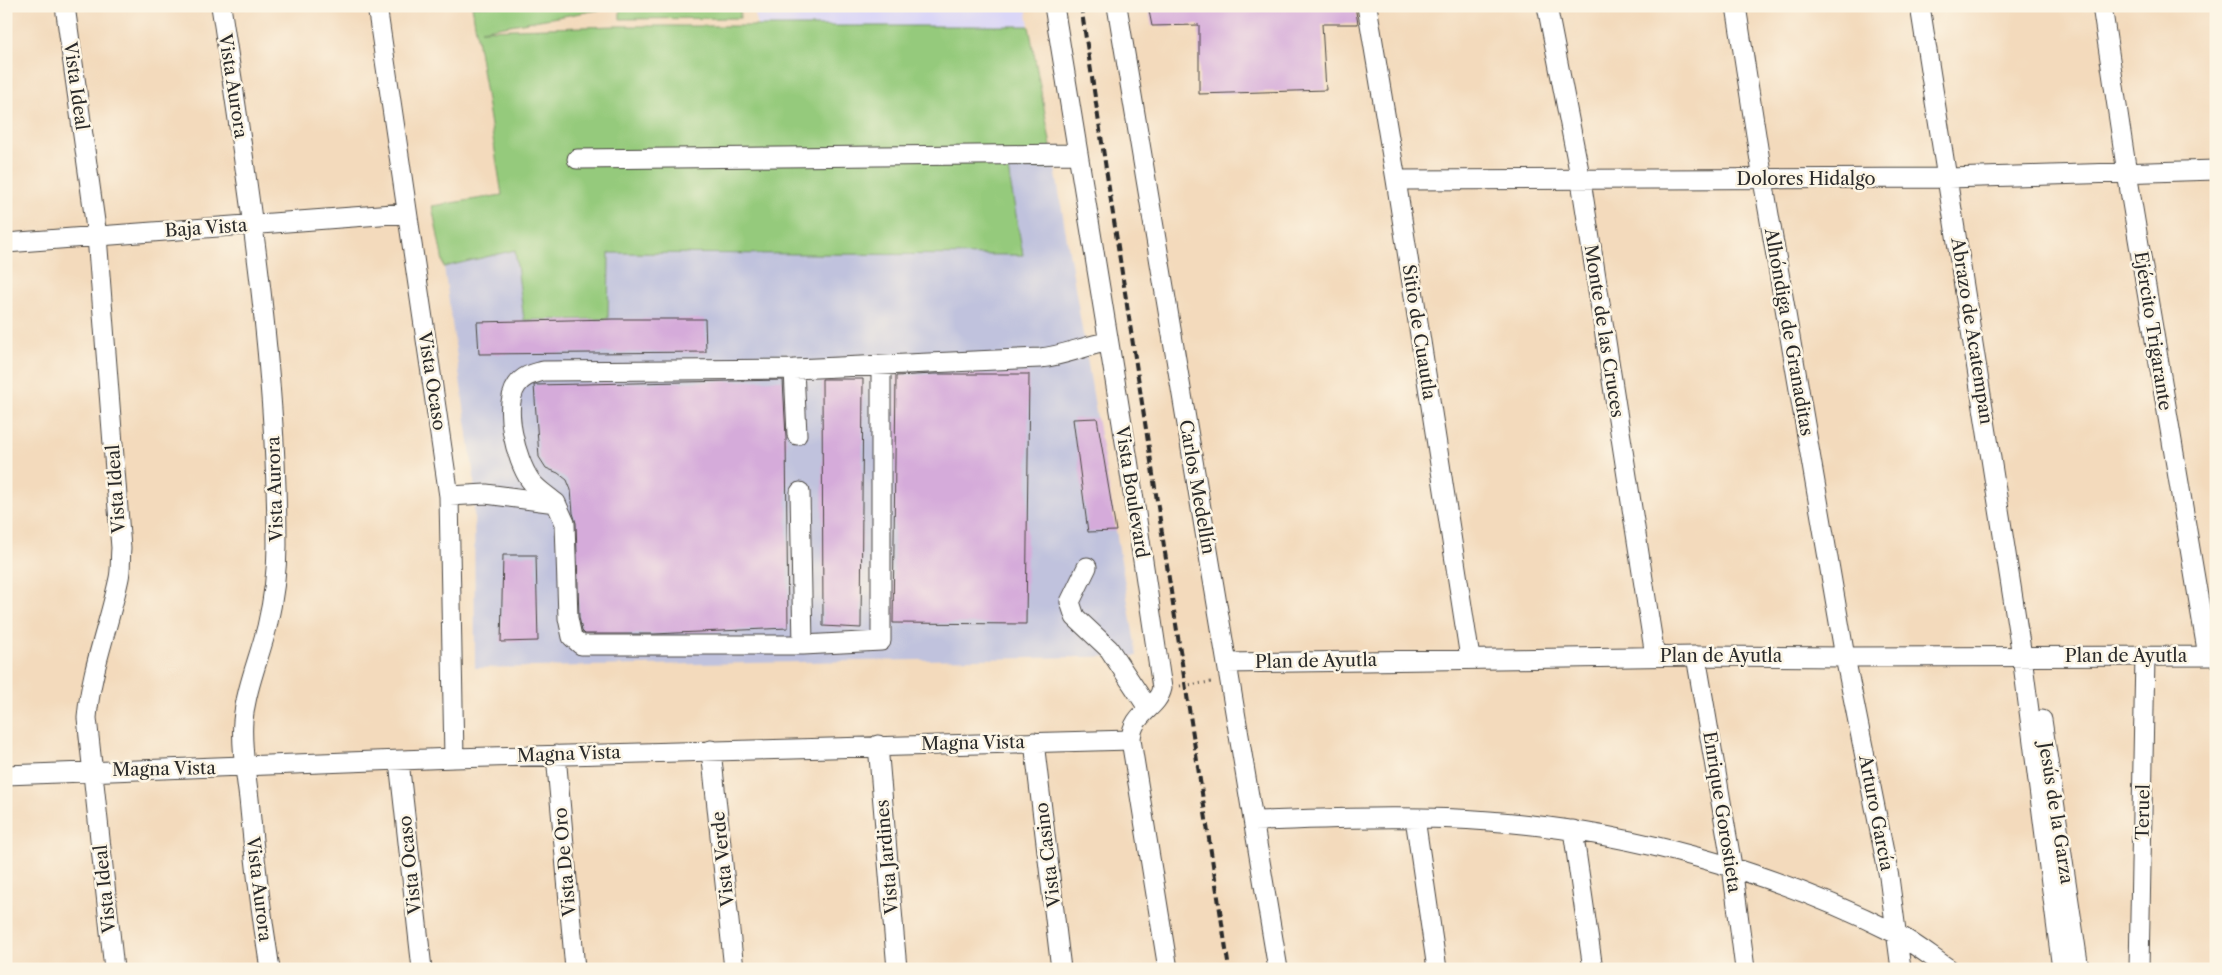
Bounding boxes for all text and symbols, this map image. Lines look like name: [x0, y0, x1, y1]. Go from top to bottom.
street label: Vista Aurora: [214, 31, 252, 140]
street label: Vista Ideal: [59, 39, 93, 132]
street label: Dolores Hidalgo: [1736, 168, 1876, 190]
street label: Baja Vista: [164, 214, 248, 242]
street label: Alhóndiga de Granaditas: [1760, 225, 1818, 438]
street label: Abrazo de Acatempan: [1946, 235, 1998, 426]
street label: Monte de las Cruces: [1579, 243, 1629, 419]
street label: Ejército Trigarante: [2130, 250, 2176, 412]
street label: Sitio de Cuautla: [1397, 263, 1441, 402]
street label: Vista Ocaso: [413, 329, 451, 432]
street label: Carlos Medellín: [1174, 418, 1220, 556]
street label: Vista Boulevard: [1111, 423, 1153, 560]
street label: Vista Aurora: [262, 435, 288, 543]
street label: Vista Ideal: [102, 444, 130, 535]
street label: Plan de Ayutla: [1660, 645, 1783, 667]
street label: Plan de Ayutla: [2065, 645, 2188, 667]
street label: Plan de Ayutla: [1255, 649, 1378, 673]
street label: Enrique Gorostieta: [1698, 730, 1746, 895]
street label: Magna Vista: [921, 731, 1026, 755]
street label: Jesús de la Garza: [2033, 738, 2078, 886]
street label: Magna Vista: [517, 741, 622, 767]
street label: Arturo García: [1854, 752, 1898, 873]
street label: Magna Vista: [112, 757, 217, 781]
street label: Teruel: [2132, 784, 2154, 840]
street label: Vista Jardines: [871, 799, 903, 916]
street label: Vista Casino: [1031, 801, 1065, 910]
street label: Vista De Oro: [549, 807, 581, 918]
street label: Vista Verde: [707, 810, 739, 909]
street label: Vista Ocaso: [394, 814, 426, 917]
street label: Vista Aurora: [242, 834, 276, 943]
street label: Vista Ideal: [89, 844, 121, 935]

